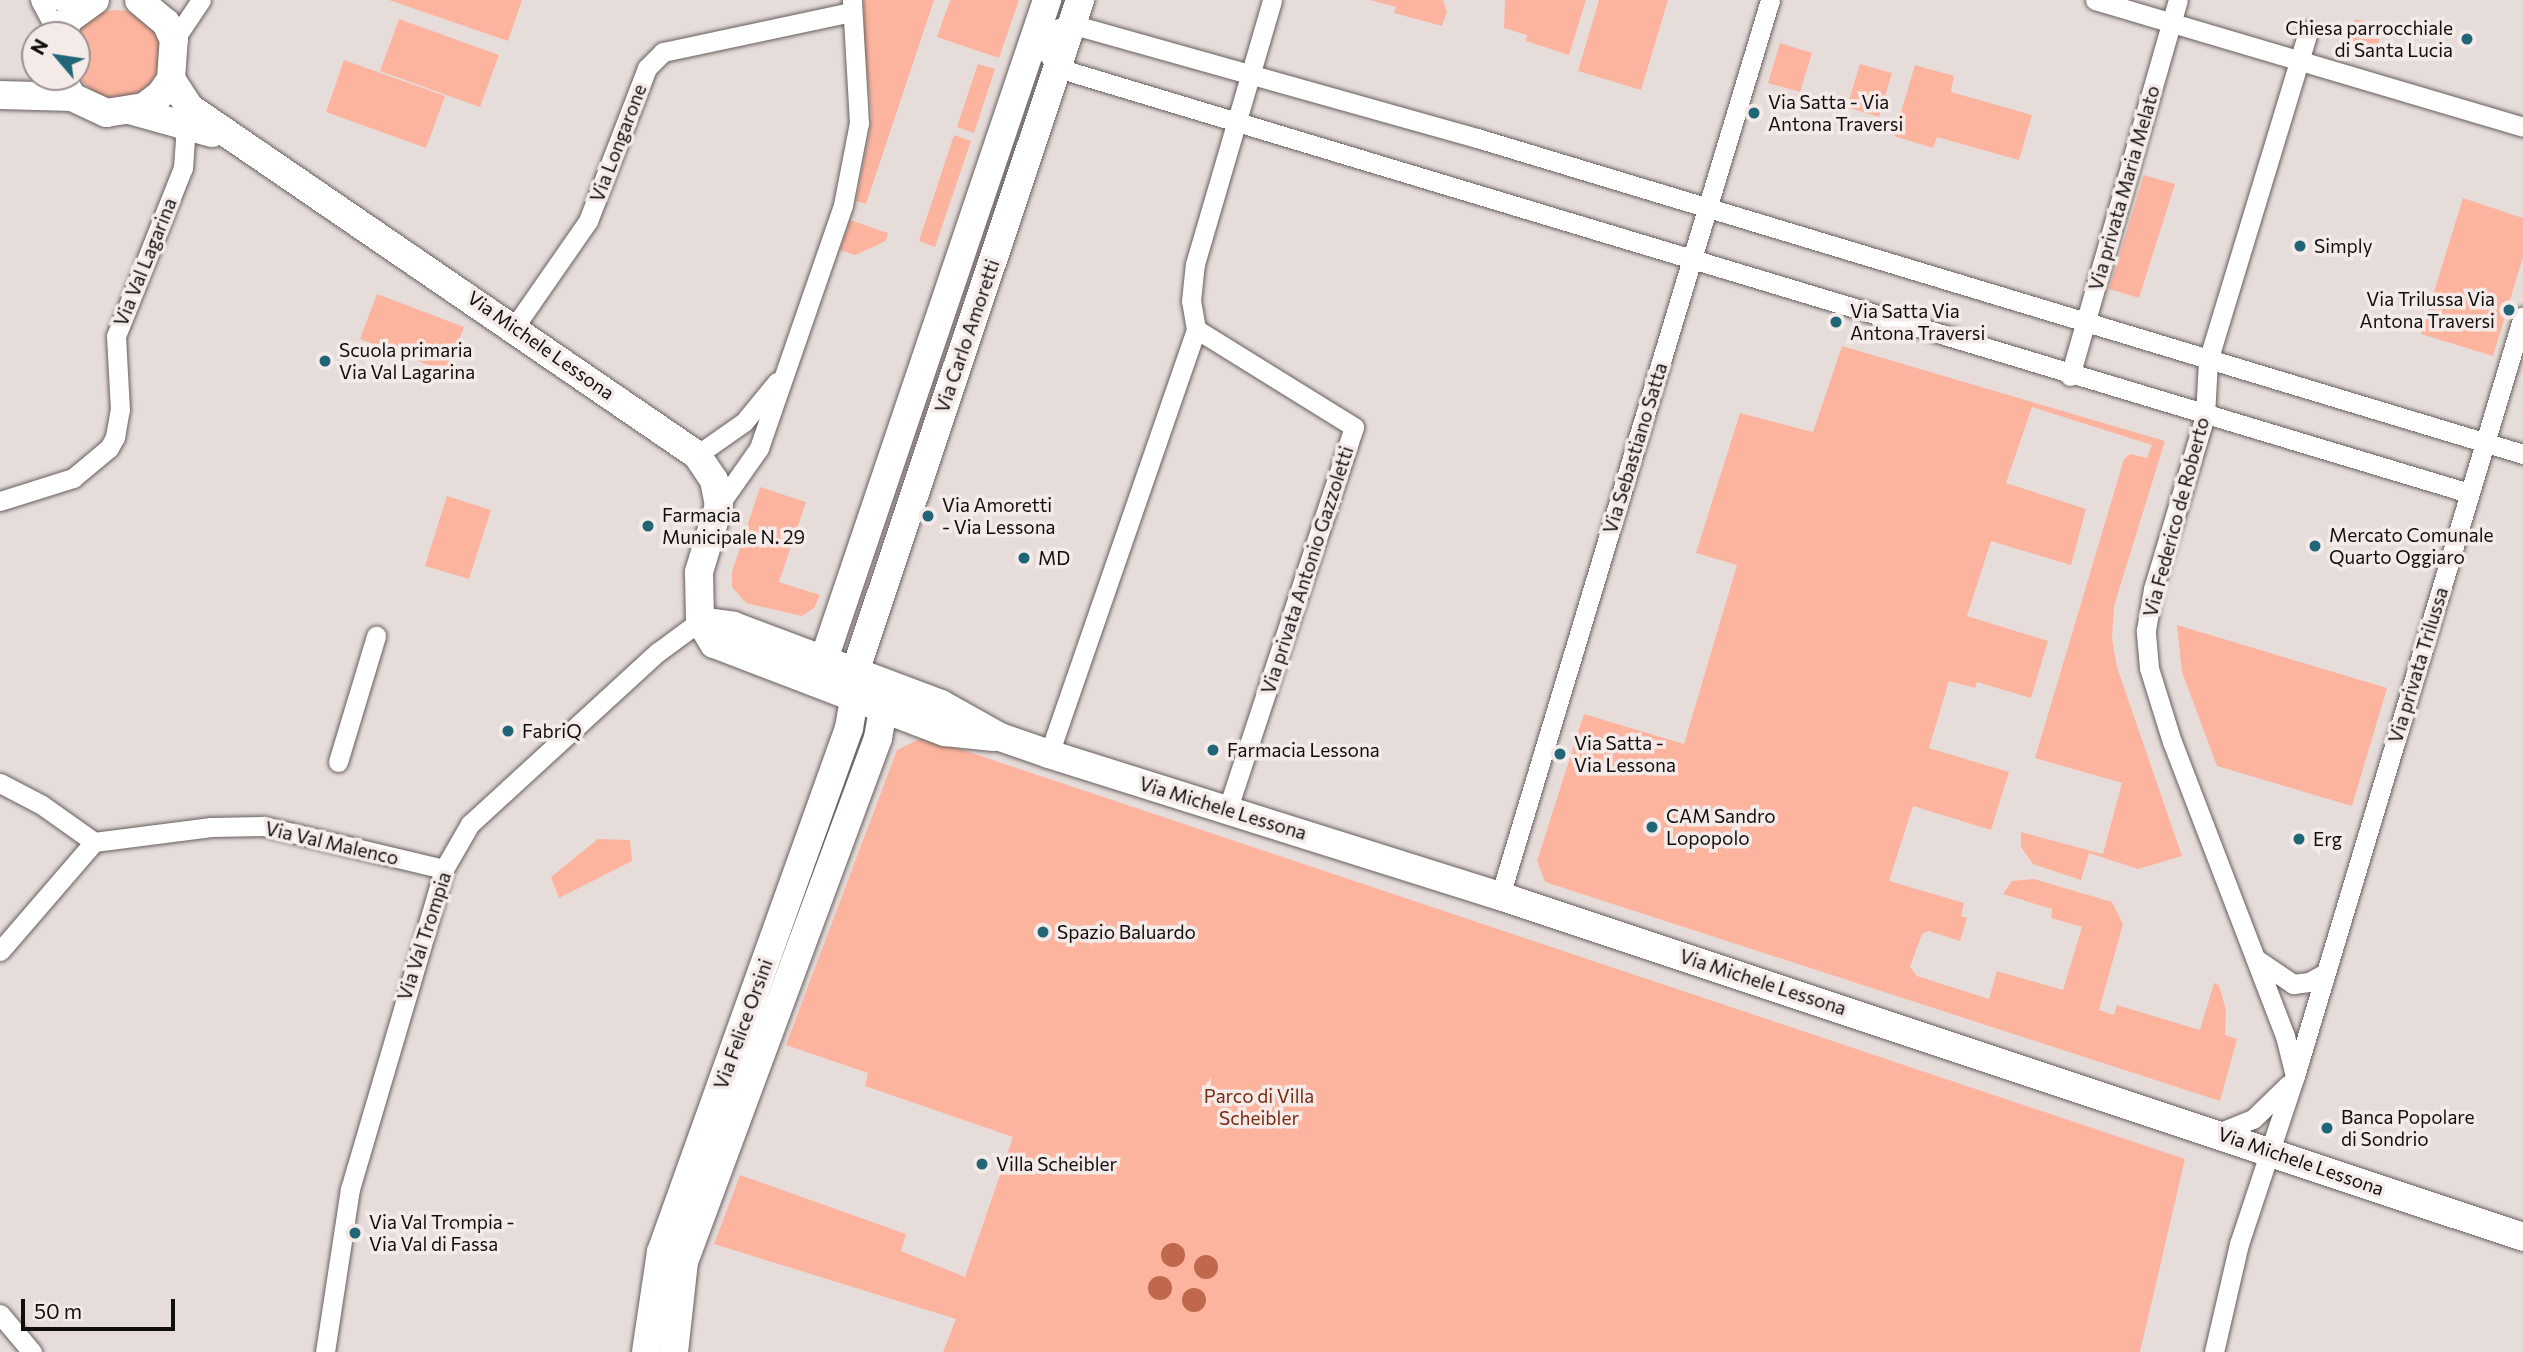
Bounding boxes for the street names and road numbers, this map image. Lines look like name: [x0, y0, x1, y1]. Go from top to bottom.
street label: Via Longarone: [585, 81, 651, 205]
street label: Via privata Maria Melato: [2084, 83, 2164, 293]
street label: Via Val Lagarina: [109, 195, 181, 329]
street label: Via Carlo Amoretti: [930, 256, 1004, 416]
street label: Via Michele Lessona: [463, 286, 619, 404]
street label: Via Sebastiano Satta: [1598, 360, 1672, 536]
street label: Via Federico de Roberto: [2138, 415, 2214, 619]
street label: Via privata Antonio Gazzoletti: [1256, 443, 1358, 697]
street label: Via privata Trilussa: [2383, 584, 2453, 746]
street label: Via Michele Lessona: [1137, 772, 1309, 844]
street label: Via Val Malenco: [263, 817, 401, 869]
street label: Via Val Trompia: [392, 869, 456, 1003]
street label: Via Michele Lessona: [1677, 944, 1849, 1020]
street label: Via Felice Orsini: [709, 956, 777, 1092]
street label: Via Michele Lessona: [2215, 1122, 2387, 1200]

